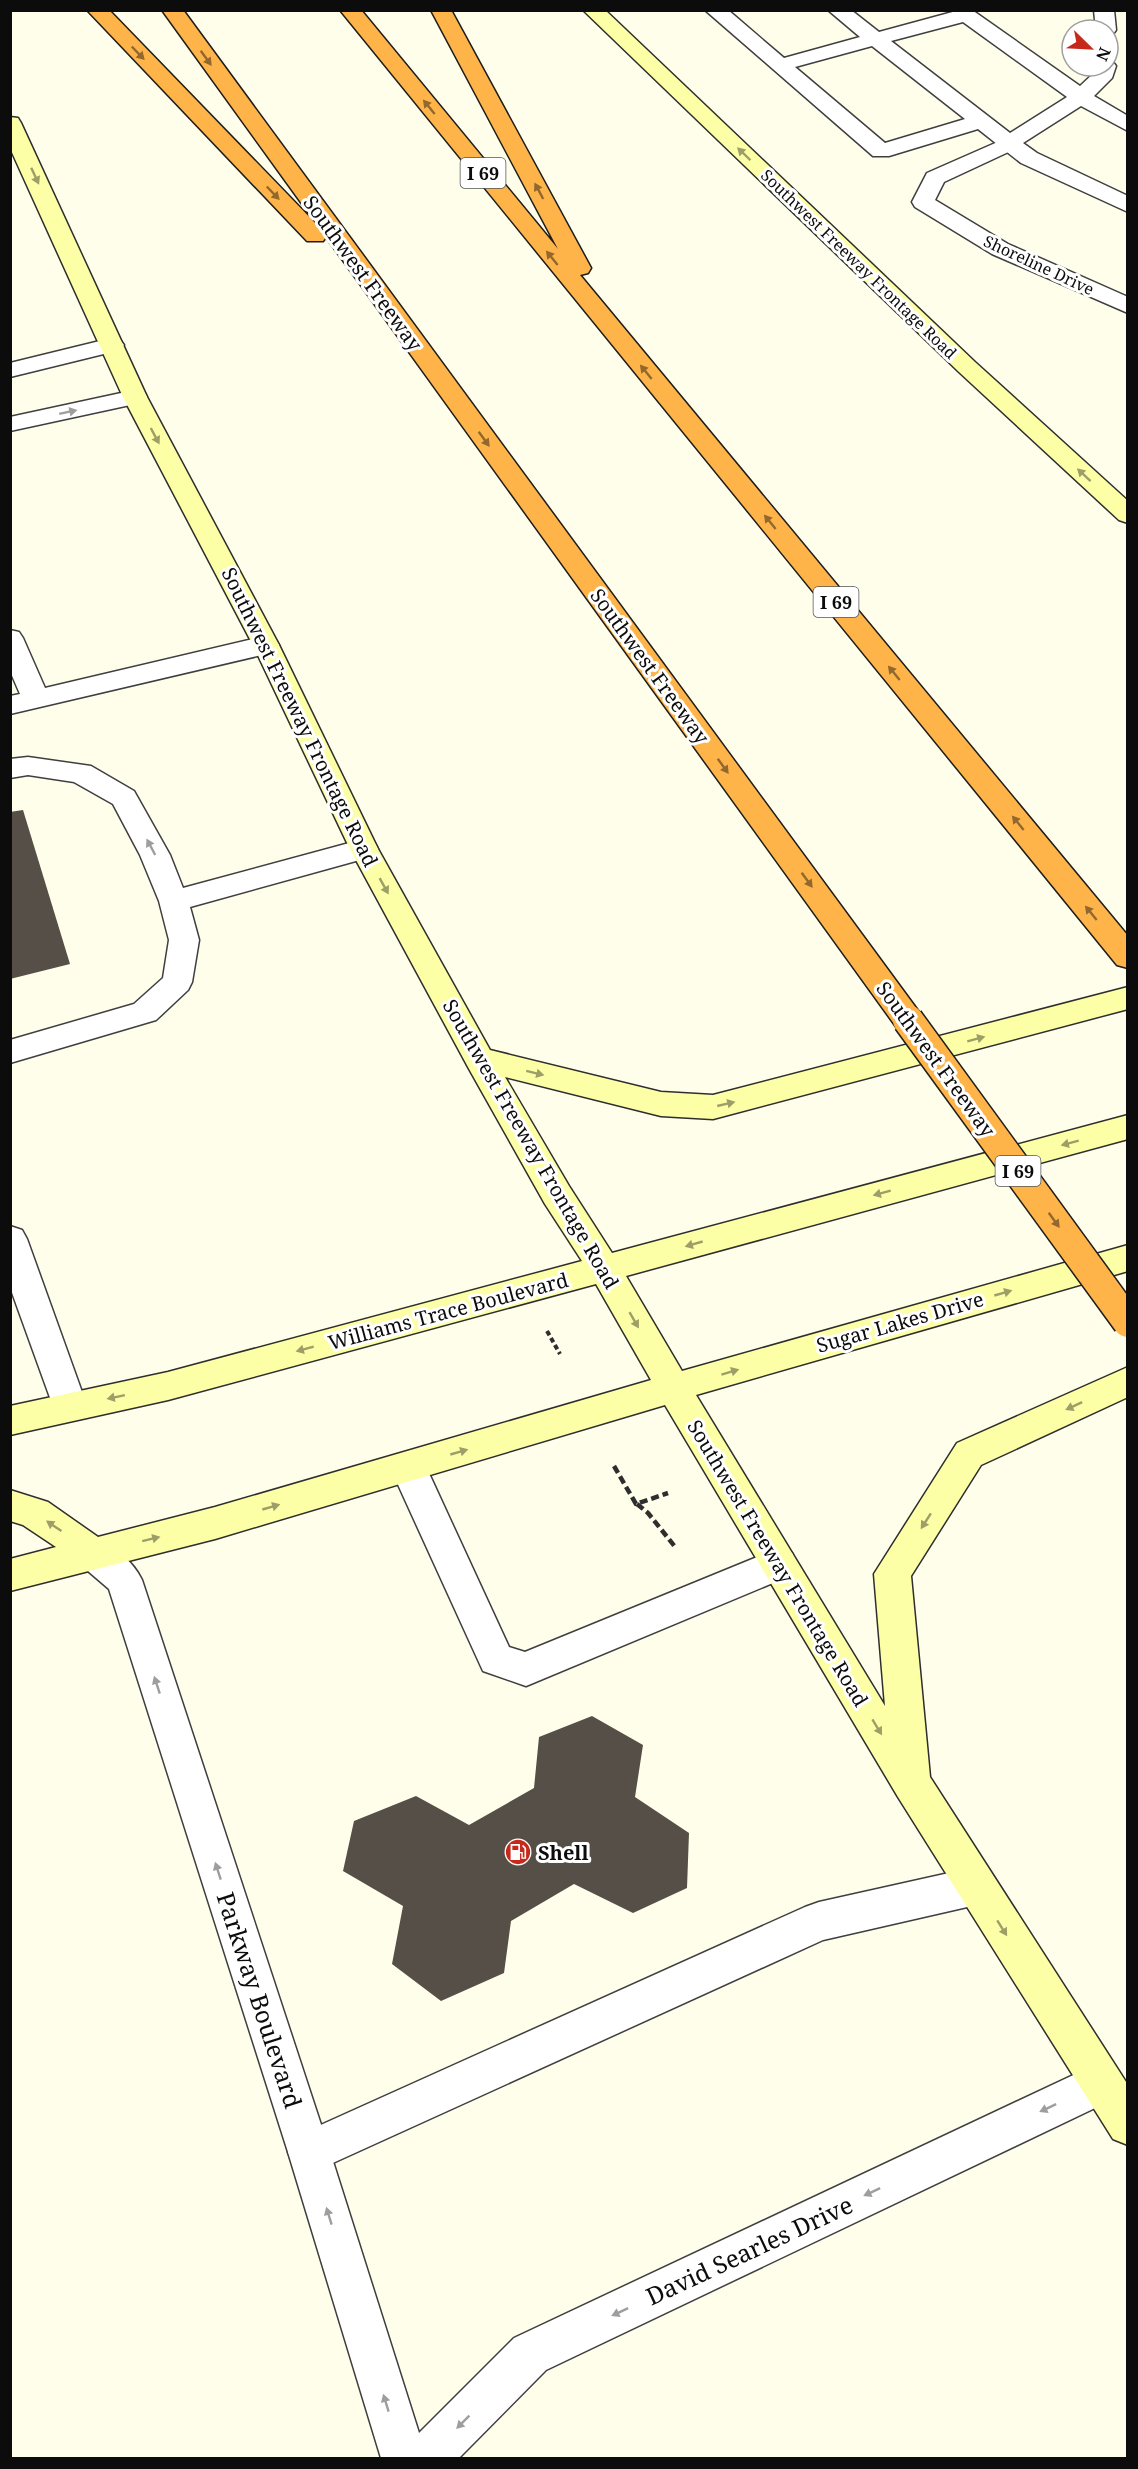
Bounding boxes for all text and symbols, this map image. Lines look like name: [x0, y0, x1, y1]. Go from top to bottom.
north arrow: [1060, 18, 1120, 78]
text: N: [1091, 44, 1116, 65]
one-way arrow: [130, 45, 144, 59]
one-way arrow: [200, 49, 212, 65]
one-way arrow: [422, 99, 435, 115]
one-way arrow: [737, 148, 751, 162]
road number: I 69: [460, 158, 506, 188]
street label: Southwest Freeway Frontage Road: [756, 164, 962, 364]
one-way arrow: [30, 167, 39, 184]
one-way arrow: [534, 183, 544, 200]
one-way arrow: [266, 185, 280, 199]
street label: Southwest Freeway: [297, 190, 429, 357]
street label: Shoreline Drive: [980, 230, 1098, 300]
one-way arrow: [547, 250, 559, 265]
one-way arrow: [640, 364, 653, 380]
one-way arrow: [58, 406, 77, 416]
one-way arrow: [150, 428, 160, 445]
one-way arrow: [478, 430, 490, 446]
one-way arrow: [1077, 468, 1092, 482]
one-way arrow: [764, 515, 777, 530]
street label: Southwest Freeway Frontage Road: [216, 563, 384, 871]
street label: Southwest Freeway: [584, 583, 716, 750]
road number: I 69: [814, 587, 858, 617]
one-way arrow: [888, 666, 901, 681]
one-way arrow: [717, 757, 729, 773]
one-way arrow: [1012, 816, 1025, 831]
one-way arrow: [146, 838, 156, 855]
one-way arrow: [800, 873, 812, 888]
one-way arrow: [379, 878, 389, 895]
one-way arrow: [1085, 905, 1098, 921]
street label: Southwest Freeway: [870, 976, 1002, 1143]
street label: Southwest Freeway Frontage Road: [437, 994, 625, 1294]
one-way arrow: [966, 1033, 985, 1043]
one-way arrow: [526, 1068, 545, 1078]
one-way arrow: [717, 1099, 735, 1109]
one-way arrow: [1061, 1138, 1079, 1148]
road number: I 69: [996, 1156, 1040, 1186]
one-way arrow: [873, 1188, 891, 1198]
one-way arrow: [1048, 1212, 1060, 1228]
one-way arrow: [684, 1240, 702, 1249]
street label: Williams Trace Boulevard: [325, 1266, 571, 1356]
street label: Sugar Lakes Drive: [813, 1285, 987, 1359]
one-way arrow: [995, 1288, 1013, 1297]
one-way arrow: [629, 1312, 639, 1329]
one-way arrow: [296, 1345, 314, 1354]
one-way arrow: [721, 1367, 739, 1376]
one-way arrow: [106, 1393, 125, 1402]
one-way arrow: [1066, 1401, 1083, 1410]
street label: Southwest Freeway Frontage Road: [681, 1415, 875, 1711]
one-way arrow: [450, 1447, 468, 1456]
one-way arrow: [263, 1502, 281, 1511]
one-way arrow: [921, 1513, 932, 1529]
one-way arrow: [46, 1521, 62, 1532]
one-way arrow: [142, 1534, 160, 1544]
one-way arrow: [152, 1676, 162, 1694]
one-way arrow: [872, 1719, 883, 1735]
fuel station icon: Shell: [503, 1837, 533, 1867]
place label: Shell: [538, 1839, 588, 1866]
one-way arrow: [212, 1862, 222, 1880]
street label: Parkway Boulevard: [209, 1888, 311, 2113]
one-way arrow: [997, 1920, 1008, 1936]
one-way arrow: [1039, 2104, 1056, 2113]
one-way arrow: [863, 2187, 880, 2196]
street label: David Searles Drive: [640, 2188, 858, 2312]
one-way arrow: [324, 2207, 333, 2225]
one-way arrow: [611, 2307, 628, 2316]
one-way arrow: [381, 2394, 391, 2412]
one-way arrow: [456, 2415, 470, 2429]

